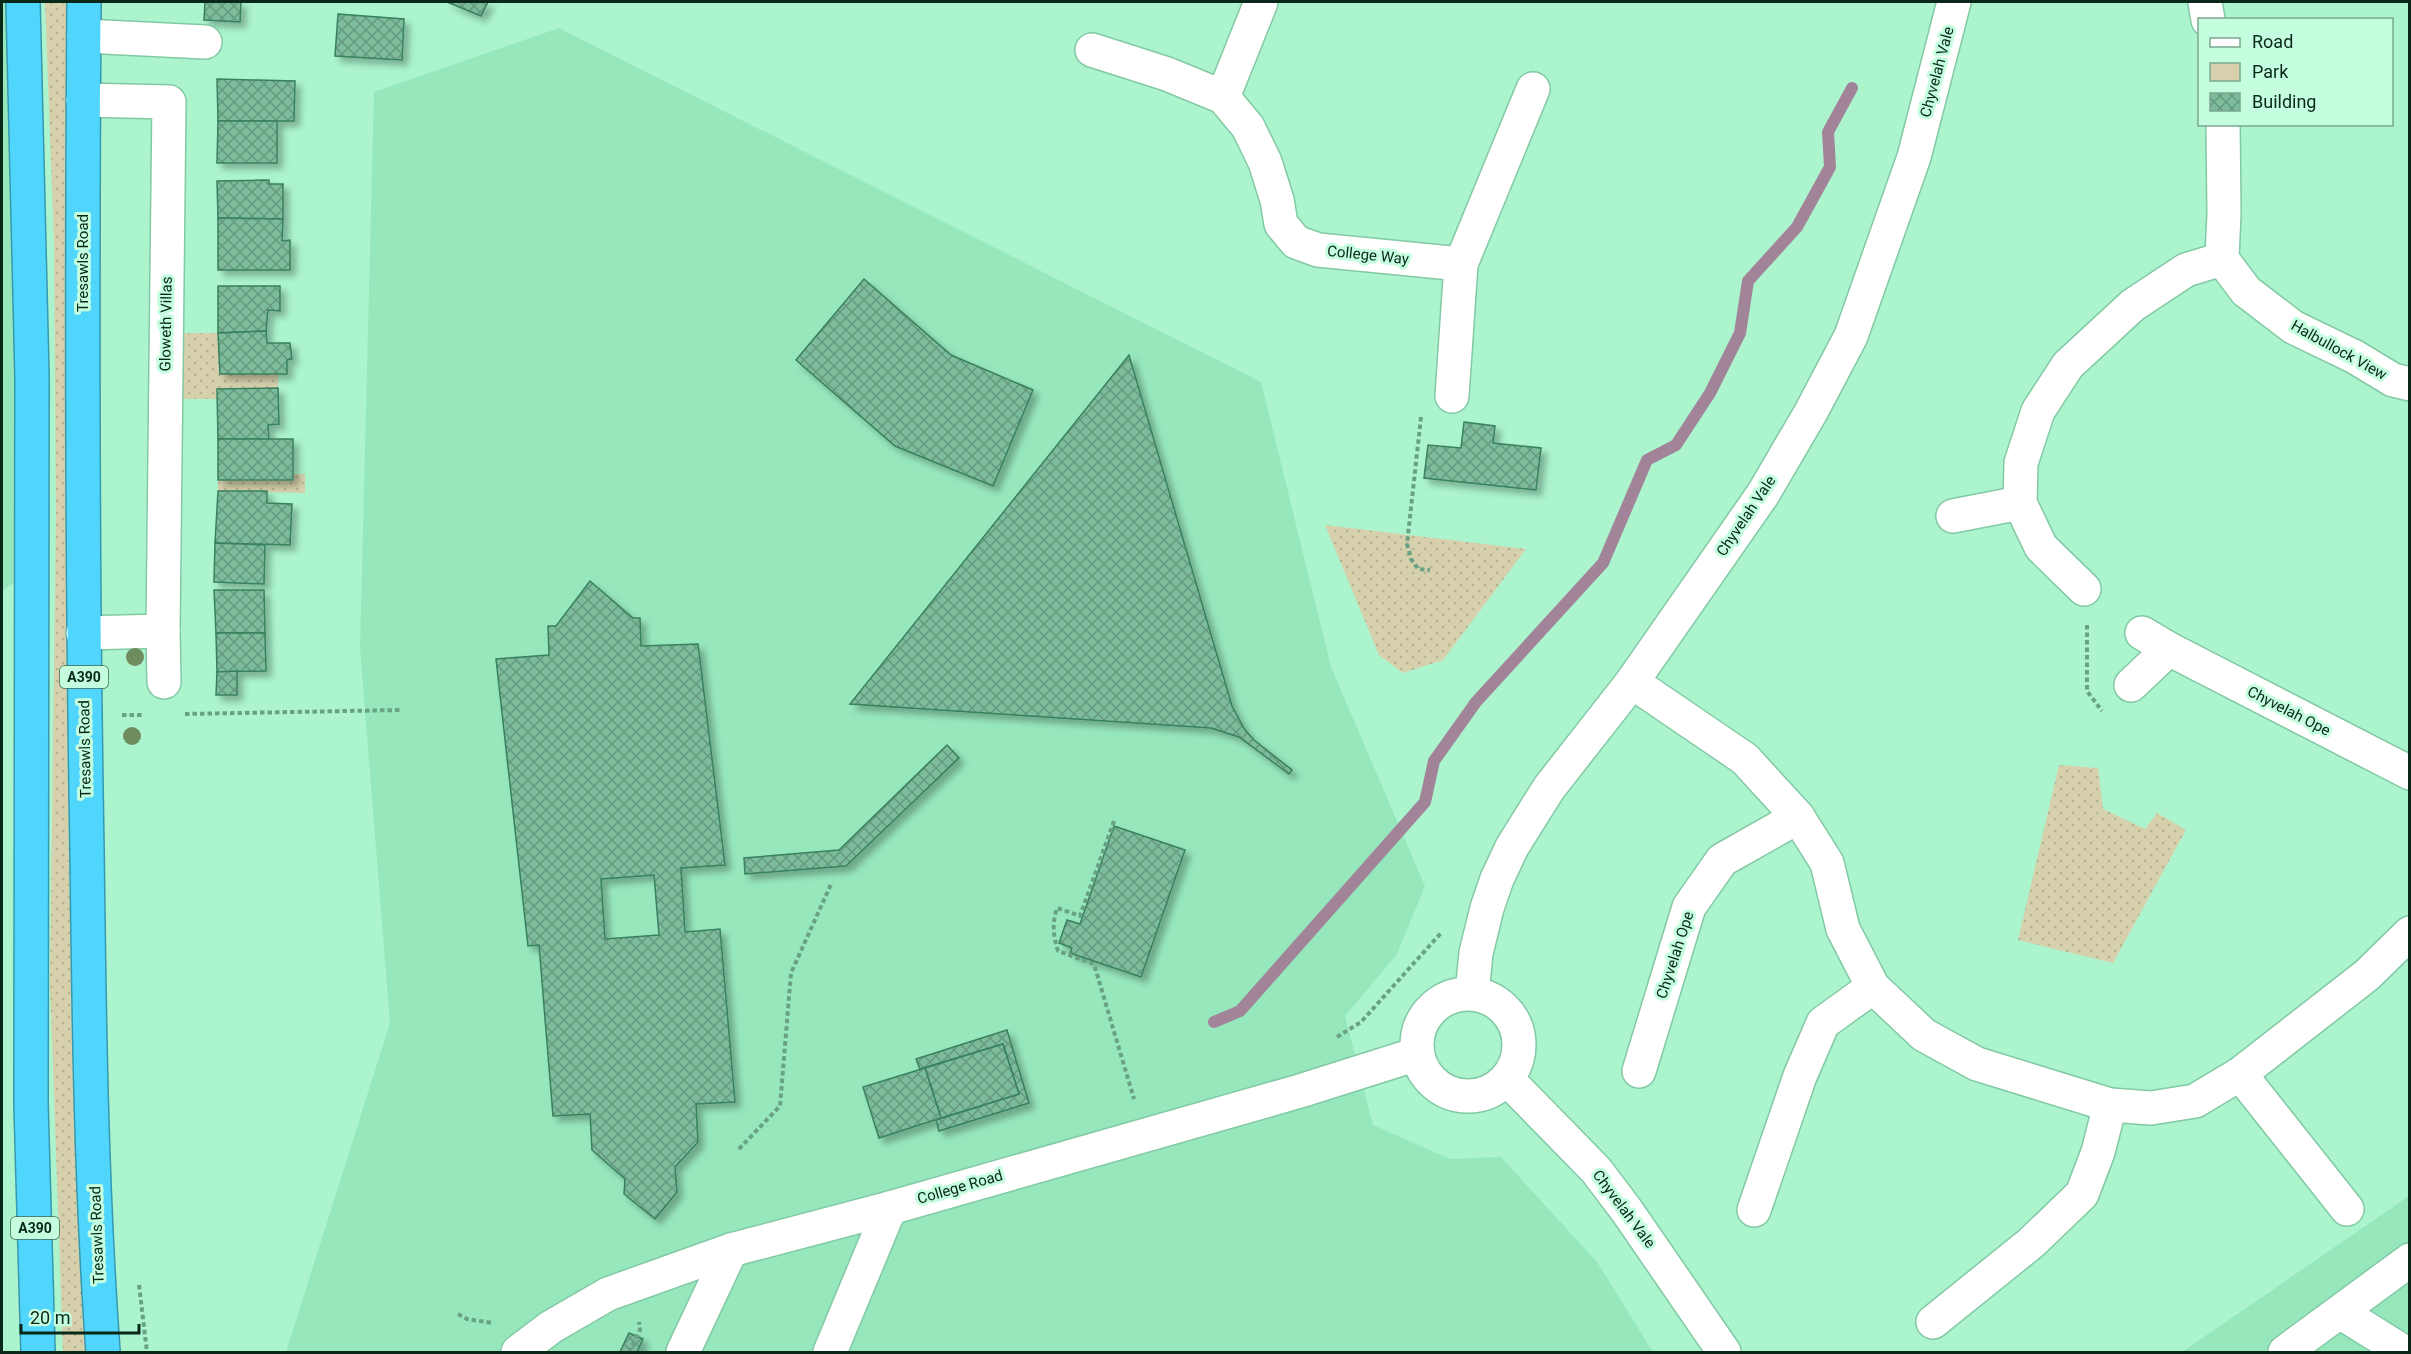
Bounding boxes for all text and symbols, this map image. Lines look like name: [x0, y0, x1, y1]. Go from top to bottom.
legend: [2198, 18, 2393, 126]
street label: Chyvelah Vale: [1916, 25, 1958, 119]
text: Road: [2252, 31, 2293, 52]
text: Park: [2252, 61, 2289, 82]
text: Building: [2252, 91, 2316, 112]
street label: Tresawls Road: [74, 214, 92, 312]
street label: College Way: [1326, 242, 1410, 268]
street label: Gloweth Villas: [156, 276, 176, 372]
street label: Halbullock View: [2288, 316, 2390, 384]
street label: Chyvelah Vale: [1713, 472, 1779, 560]
road number: A390: [60, 666, 108, 688]
street label: Chyvelah Ope: [2244, 682, 2334, 740]
street label: Tresawls Road: [75, 700, 95, 798]
street label: Chyvelah Ope: [1652, 909, 1698, 1001]
street label: College Road: [915, 1166, 1005, 1208]
street label: Chyvelah Vale: [1589, 1166, 1659, 1252]
street label: Tresawls Road: [86, 1186, 108, 1284]
road number: A390: [11, 1217, 59, 1239]
scale bar: [21, 1297, 140, 1335]
text: 20 m: [30, 1307, 70, 1328]

